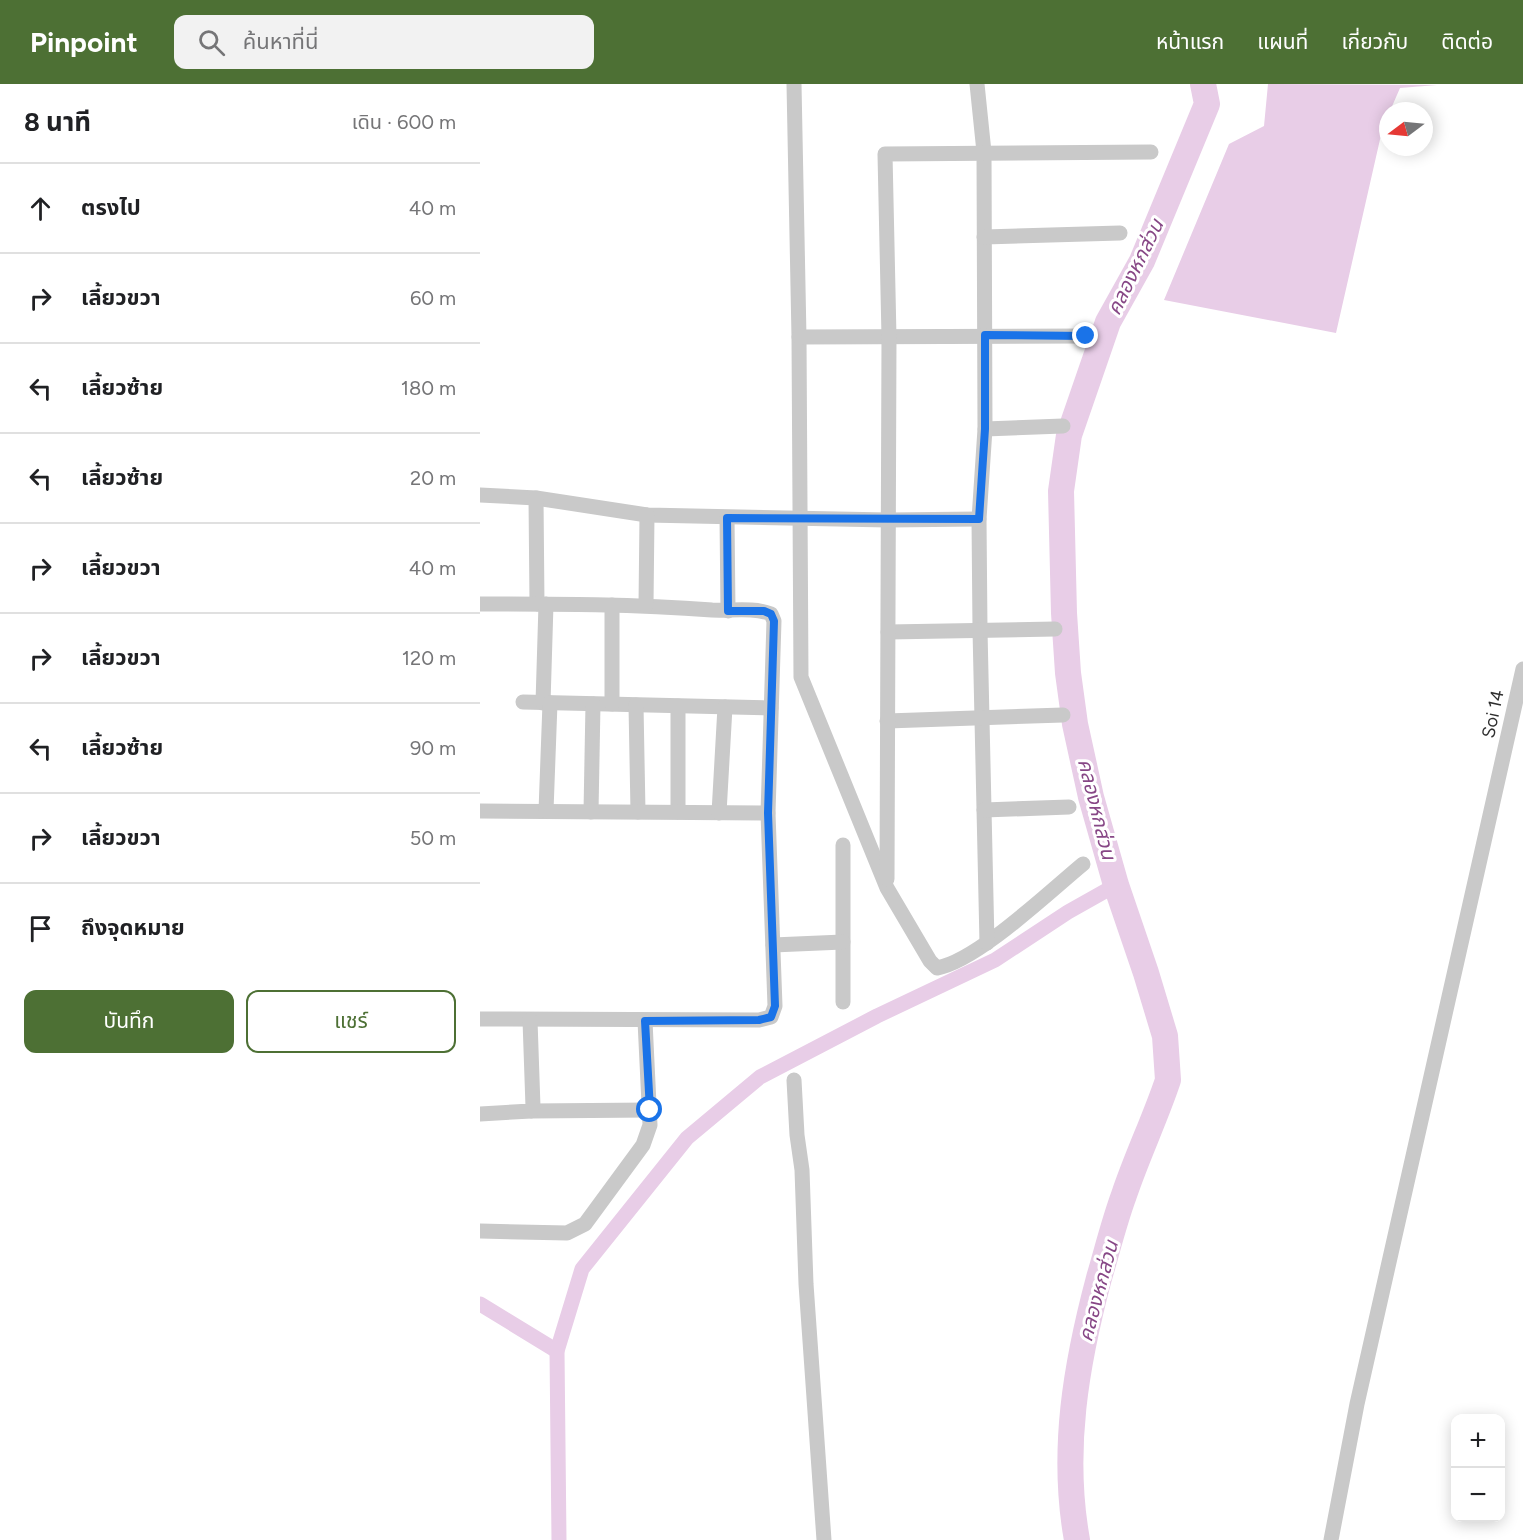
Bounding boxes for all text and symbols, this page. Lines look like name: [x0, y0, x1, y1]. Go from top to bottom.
search box: [174, 15, 594, 69]
text: Pinpoint: [30, 25, 138, 59]
icon: search: [195, 26, 228, 59]
text: ค้นหาที่นี่: [243, 28, 318, 55]
text: หน้าแรก: [1156, 29, 1224, 54]
text: แผนที่: [1257, 29, 1308, 54]
text: เกี่ยวกับ: [1341, 29, 1408, 54]
text: ติดต่อ: [1441, 29, 1493, 54]
north arrow: [1379, 102, 1433, 156]
text: 8 นาที: [24, 106, 91, 138]
text: เดิน · 600 m: [352, 110, 456, 134]
icon: ahead: [24, 192, 57, 225]
text: ตรงไป: [81, 194, 141, 221]
text: 40 m: [409, 196, 456, 220]
water label: คลองหกส่วน: [1102, 214, 1169, 319]
icon: right: [24, 282, 57, 315]
text: เลี้ยวขวา: [81, 284, 161, 311]
text: 60 m: [410, 286, 456, 310]
route end: [1072, 322, 1098, 348]
icon: left: [24, 372, 57, 405]
text: เลี้ยวซ้าย: [81, 374, 163, 401]
text: 180 m: [401, 376, 456, 400]
icon: left: [24, 462, 57, 495]
text: เลี้ยวซ้าย: [81, 464, 163, 491]
text: 20 m: [410, 466, 456, 490]
icon: right: [24, 552, 57, 585]
text: เลี้ยวขวา: [81, 554, 161, 581]
text: 40 m: [409, 556, 456, 580]
icon: right: [24, 642, 57, 675]
text: เลี้ยวขวา: [81, 644, 161, 671]
text: 120 m: [402, 646, 456, 670]
street label: Soi 14: [1477, 688, 1509, 740]
icon: left: [24, 732, 57, 765]
text: เลี้ยวซ้าย: [81, 734, 163, 761]
text: 90 m: [410, 736, 456, 760]
water label: คลองหกส่วน: [1073, 756, 1122, 864]
icon: right: [24, 822, 57, 855]
text: เลี้ยวขวา: [81, 824, 161, 851]
text: 50 m: [410, 826, 456, 850]
icon: arrive: [24, 912, 57, 945]
text: ถึงจุดหมาย: [81, 914, 185, 941]
button: บันทึก: [24, 990, 234, 1053]
button: แชร์: [246, 990, 456, 1053]
route start: [636, 1096, 662, 1122]
water label: คลองหกส่วน: [1073, 1236, 1123, 1344]
map controls: [1451, 1414, 1505, 1522]
button: +: [1451, 1414, 1505, 1468]
button: −: [1451, 1468, 1505, 1522]

